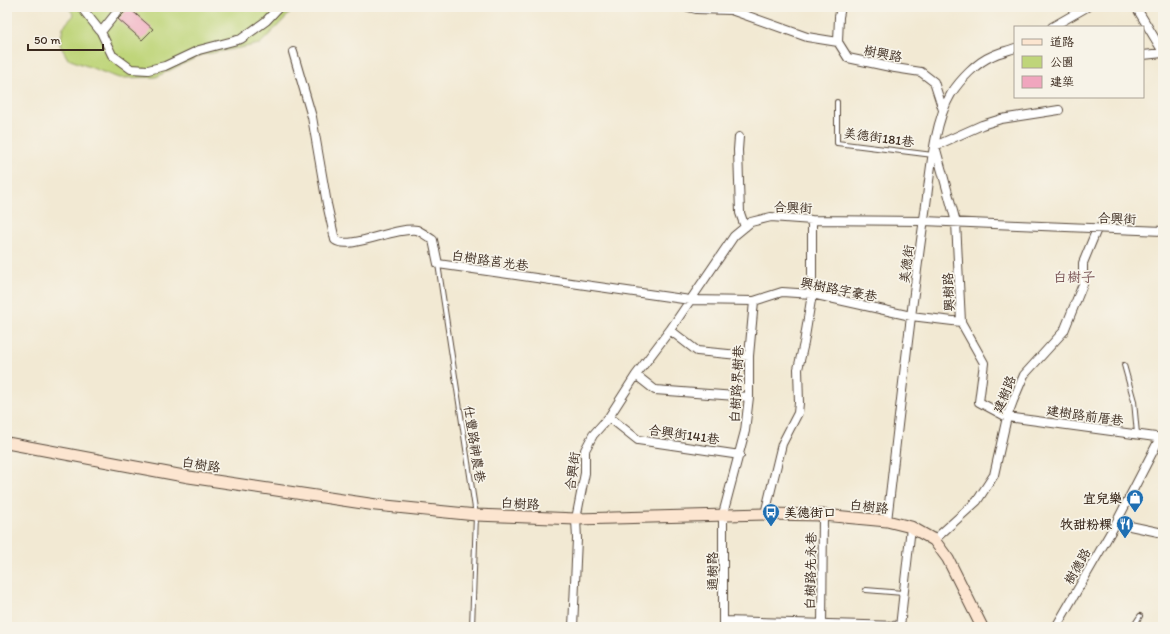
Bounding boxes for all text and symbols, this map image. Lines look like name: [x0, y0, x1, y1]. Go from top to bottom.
scale bar: [28, 26, 103, 52]
legend: [1014, 26, 1144, 98]
text: 50 m: [34, 33, 60, 47]
text: 道路: [1050, 35, 1074, 49]
street label: 樹興路: [862, 42, 903, 65]
text: 公園: [1050, 55, 1074, 69]
text: 建築: [1050, 75, 1074, 89]
street label: 美德街181巷: [843, 125, 915, 150]
street label: 合興街: [773, 199, 813, 216]
street label: 合興街: [1097, 210, 1137, 227]
street label: 美德街: [896, 244, 917, 284]
street label: 白樹路莒光巷: [450, 248, 530, 273]
district label: 白樹子: [1053, 269, 1095, 286]
street label: 興樹路: [940, 272, 957, 312]
street label: 興樹路字豪巷: [799, 275, 879, 304]
street label: 白樹路界樹巷: [727, 345, 746, 423]
street label: 建樹路: [990, 373, 1019, 415]
street label: 建樹路前厝巷: [1045, 403, 1125, 428]
street label: 仕豐路神農巷: [461, 404, 488, 484]
street label: 合興街141巷: [647, 422, 721, 447]
street label: 合興街: [562, 451, 583, 491]
street label: 白樹路: [180, 454, 221, 475]
shop icon: 宜兒樂: [1125, 488, 1145, 513]
place label: 宜兒樂: [1083, 491, 1122, 506]
street label: 白樹路: [500, 495, 540, 512]
street label: 白樹路: [849, 497, 889, 516]
bus stop icon: 美德街口: [761, 502, 781, 527]
place label: 美德街口: [784, 505, 836, 520]
restaurant icon: 牧甜粉粿: [1115, 514, 1135, 539]
place label: 牧甜粉粿: [1060, 517, 1112, 532]
street label: 白樹路先永巷: [802, 532, 819, 610]
street label: 樹德路: [1061, 546, 1094, 587]
street label: 通樹路: [705, 551, 720, 591]

